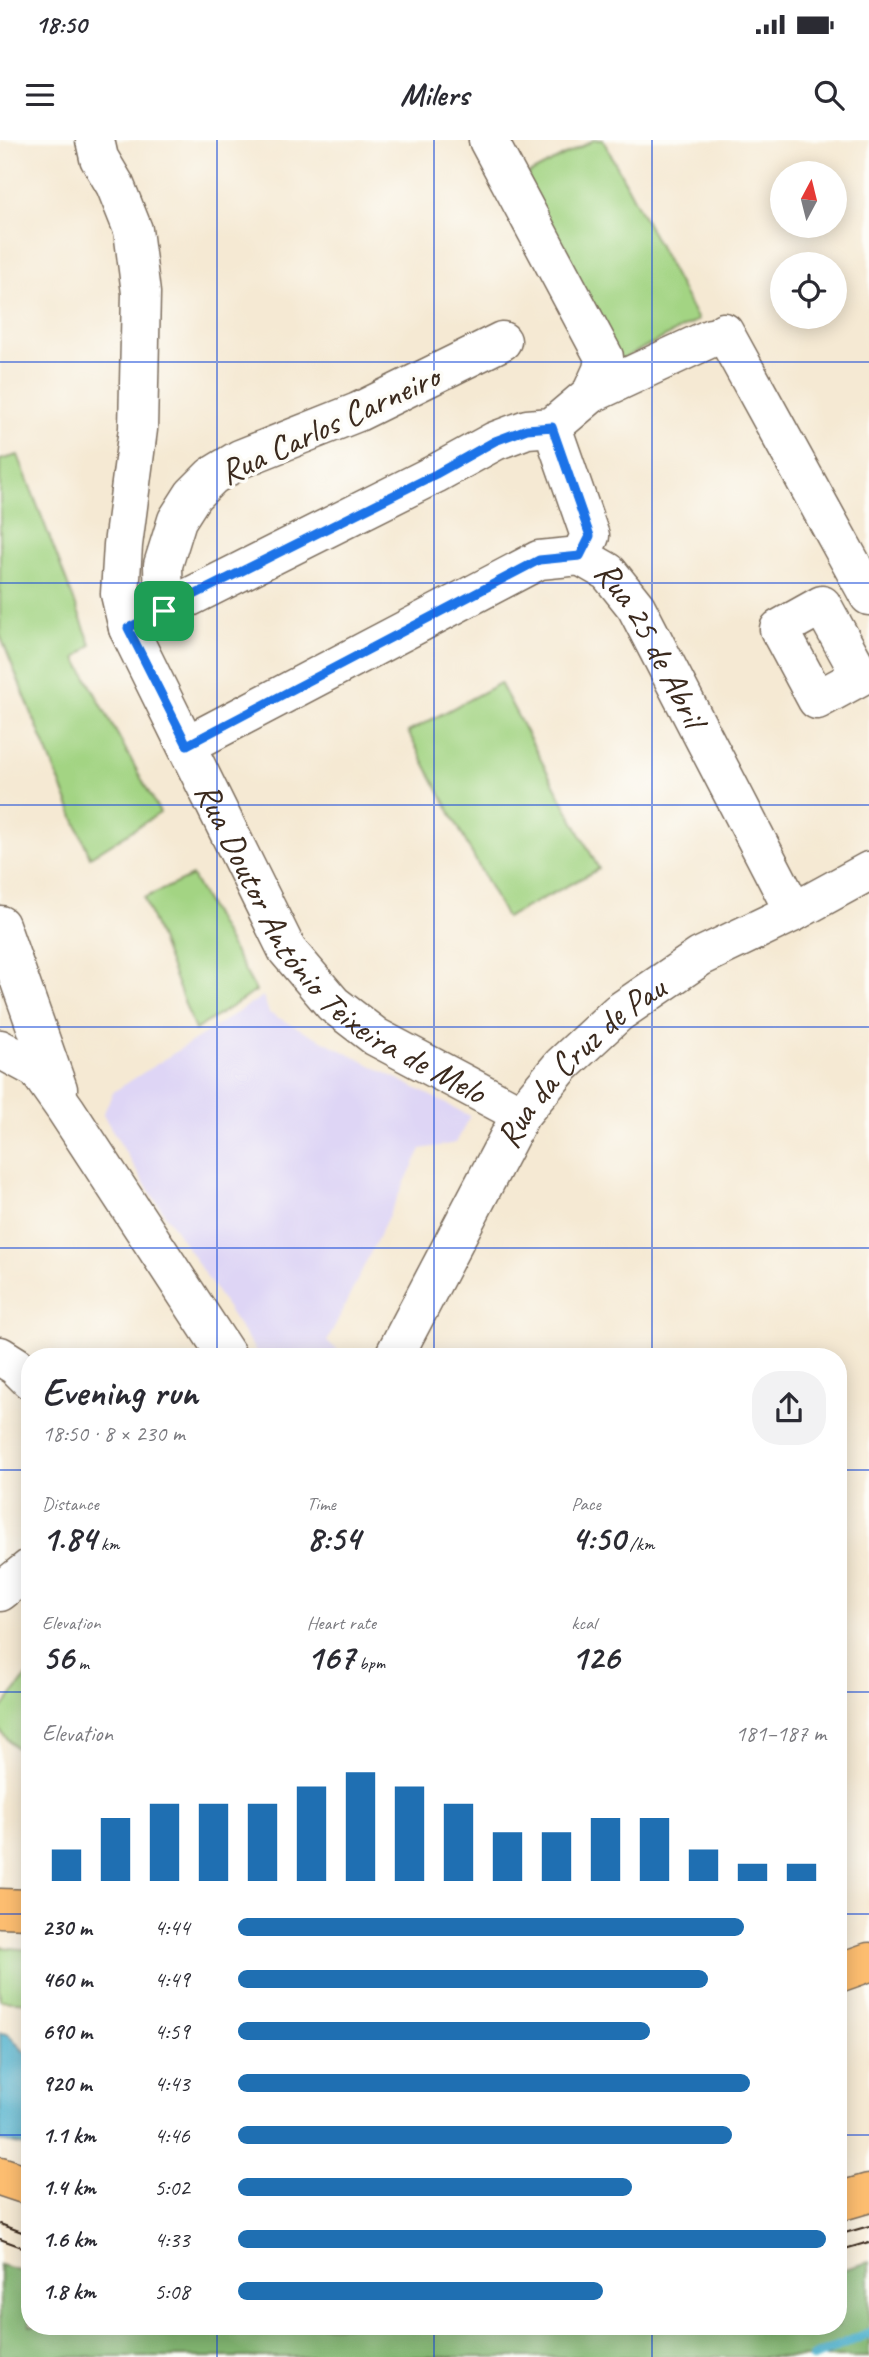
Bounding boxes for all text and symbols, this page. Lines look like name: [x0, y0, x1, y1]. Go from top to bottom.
text: 18:50: [35, 8, 87, 41]
text: Milers: [400, 74, 469, 115]
icon: menu: [21, 76, 59, 114]
icon: search: [810, 76, 848, 114]
north arrow: [770, 161, 847, 238]
map controls: [770, 161, 847, 329]
button: locate: [770, 252, 847, 329]
street label: Rua Carlos Carneiro: [212, 352, 450, 495]
street label: Rua 25 de Abril: [585, 552, 719, 740]
pin: [134, 581, 194, 641]
icon: arrive: [145, 592, 183, 630]
street label: Rua Doutor António Teixeira de Melo: [185, 775, 495, 1115]
street label: Rua da Cruz de Pau: [485, 964, 676, 1156]
text: Evening run: [42, 1369, 198, 1416]
button: share: [752, 1371, 826, 1445]
text: 18:50 · 8 × 230 m: [42, 1419, 185, 1448]
text: Distance: [42, 1492, 99, 1516]
text: Time: [307, 1492, 336, 1516]
text: Pace: [571, 1492, 601, 1516]
text: 1.84: [42, 1516, 96, 1561]
text: 8:54: [307, 1516, 360, 1561]
text: 4:50: [571, 1516, 625, 1561]
text: km: [96, 1532, 119, 1556]
text: /km: [625, 1532, 654, 1556]
text: Elevation: [42, 1611, 100, 1635]
text: Heart rate: [307, 1611, 376, 1635]
text: kcal: [571, 1611, 596, 1635]
text: 56: [42, 1635, 74, 1680]
text: 167: [307, 1635, 355, 1680]
text: 126: [571, 1635, 619, 1680]
text: m: [74, 1651, 89, 1675]
text: bpm: [355, 1651, 385, 1675]
text: Elevation: [42, 1719, 113, 1748]
text: 181–187 m: [735, 1719, 826, 1748]
text: 230 m: [42, 1913, 92, 1942]
text: 4:44: [154, 1913, 190, 1942]
text: 460 m: [42, 1965, 92, 1994]
text: 4:49: [154, 1965, 190, 1994]
text: 690 m: [42, 2017, 92, 2046]
text: 4:59: [154, 2017, 190, 2046]
text: 920 m: [42, 2069, 91, 2098]
text: 4:43: [154, 2069, 190, 2098]
text: 1.1 km: [42, 2121, 96, 2150]
text: 4:46: [154, 2121, 190, 2150]
text: 1.4 km: [42, 2173, 96, 2202]
text: 5:02: [154, 2173, 190, 2202]
text: 1.6 km: [42, 2225, 96, 2254]
text: 4:33: [154, 2225, 190, 2254]
text: 1.8 km: [42, 2277, 96, 2306]
text: 5:08: [154, 2277, 190, 2306]

